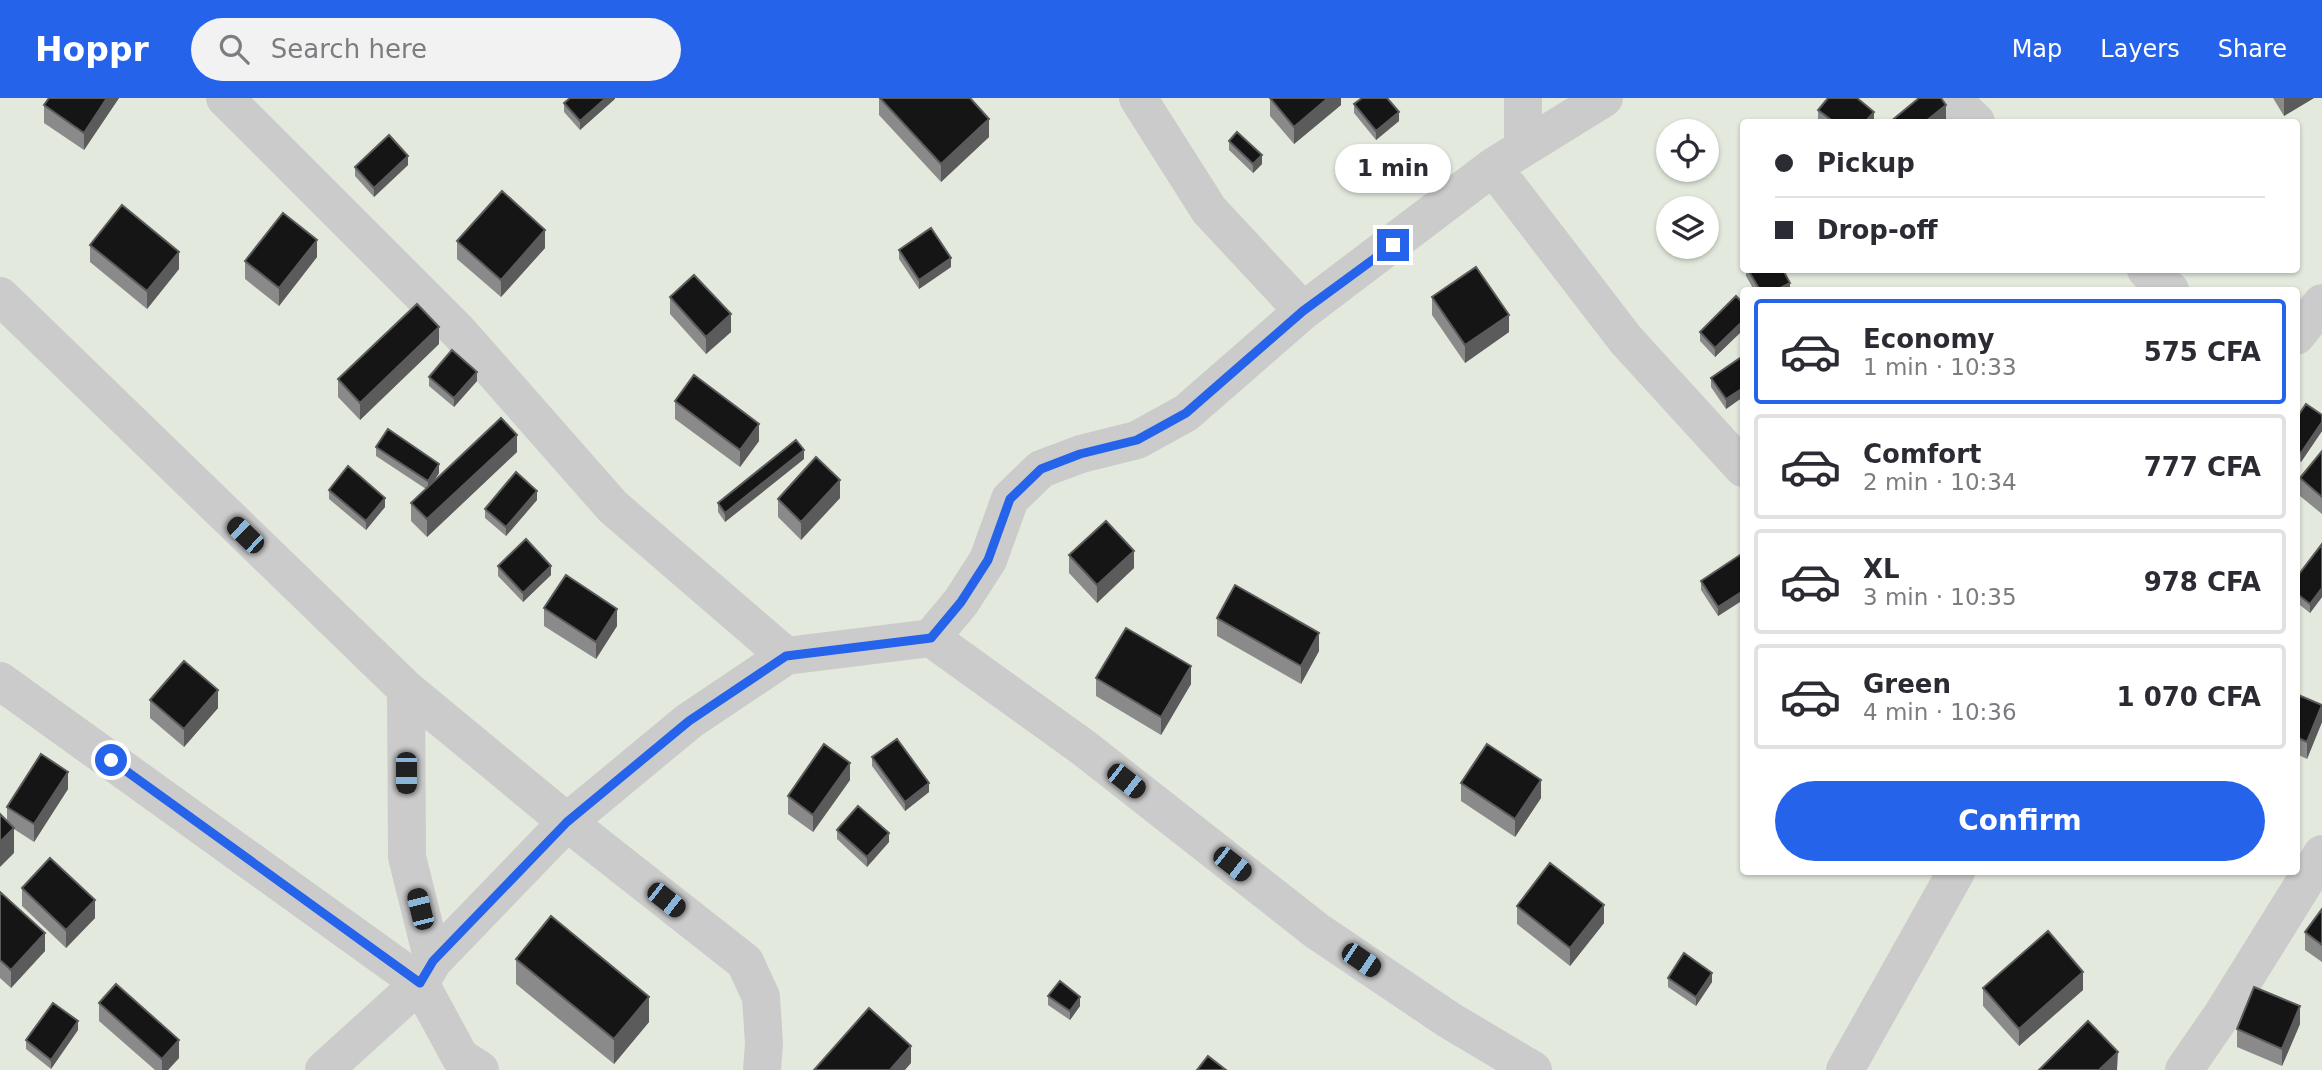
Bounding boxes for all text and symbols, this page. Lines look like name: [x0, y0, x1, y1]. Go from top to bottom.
search box: [191, 18, 681, 81]
text: Hoppr: [35, 30, 149, 69]
icon: search: [215, 30, 253, 68]
text: Search here: [271, 34, 427, 64]
text: Map: [2012, 35, 2062, 63]
text: Layers: [2100, 35, 2180, 63]
text: Share: [2218, 35, 2287, 63]
map controls: [1656, 119, 1719, 259]
button: locate: [1656, 119, 1719, 182]
callout: 1 min: [1335, 144, 1451, 192]
text: Pickup: [1817, 148, 1915, 178]
text: 1 min: [1357, 155, 1429, 181]
button: layers: [1656, 196, 1719, 259]
text: Drop-off: [1817, 215, 1938, 245]
route end: [1377, 229, 1409, 261]
icon: car: [1779, 320, 1842, 383]
text: Economy: [1863, 324, 1994, 354]
text: 575 CFA: [2144, 337, 2261, 367]
text: 1 min · 10:33: [1863, 354, 2017, 380]
icon: car: [1779, 435, 1842, 498]
text: Comfort: [1863, 439, 1981, 469]
text: 777 CFA: [2144, 452, 2261, 482]
text: 2 min · 10:34: [1863, 469, 2017, 495]
car: [223, 513, 268, 557]
icon: car: [1779, 550, 1842, 613]
text: XL: [1863, 554, 1900, 584]
text: 978 CFA: [2144, 567, 2261, 597]
text: 3 min · 10:35: [1863, 584, 2017, 610]
icon: car: [1779, 665, 1842, 728]
text: Green: [1863, 669, 1951, 699]
text: 1 070 CFA: [2117, 682, 2261, 712]
text: 4 min · 10:36: [1863, 699, 2017, 725]
route start: [95, 744, 127, 776]
car: [396, 752, 417, 794]
car: [1103, 760, 1150, 802]
button: Confirm: [1775, 781, 2265, 861]
car: [1209, 843, 1256, 885]
car: [643, 879, 690, 921]
car: [405, 886, 436, 932]
car: [1338, 940, 1385, 980]

